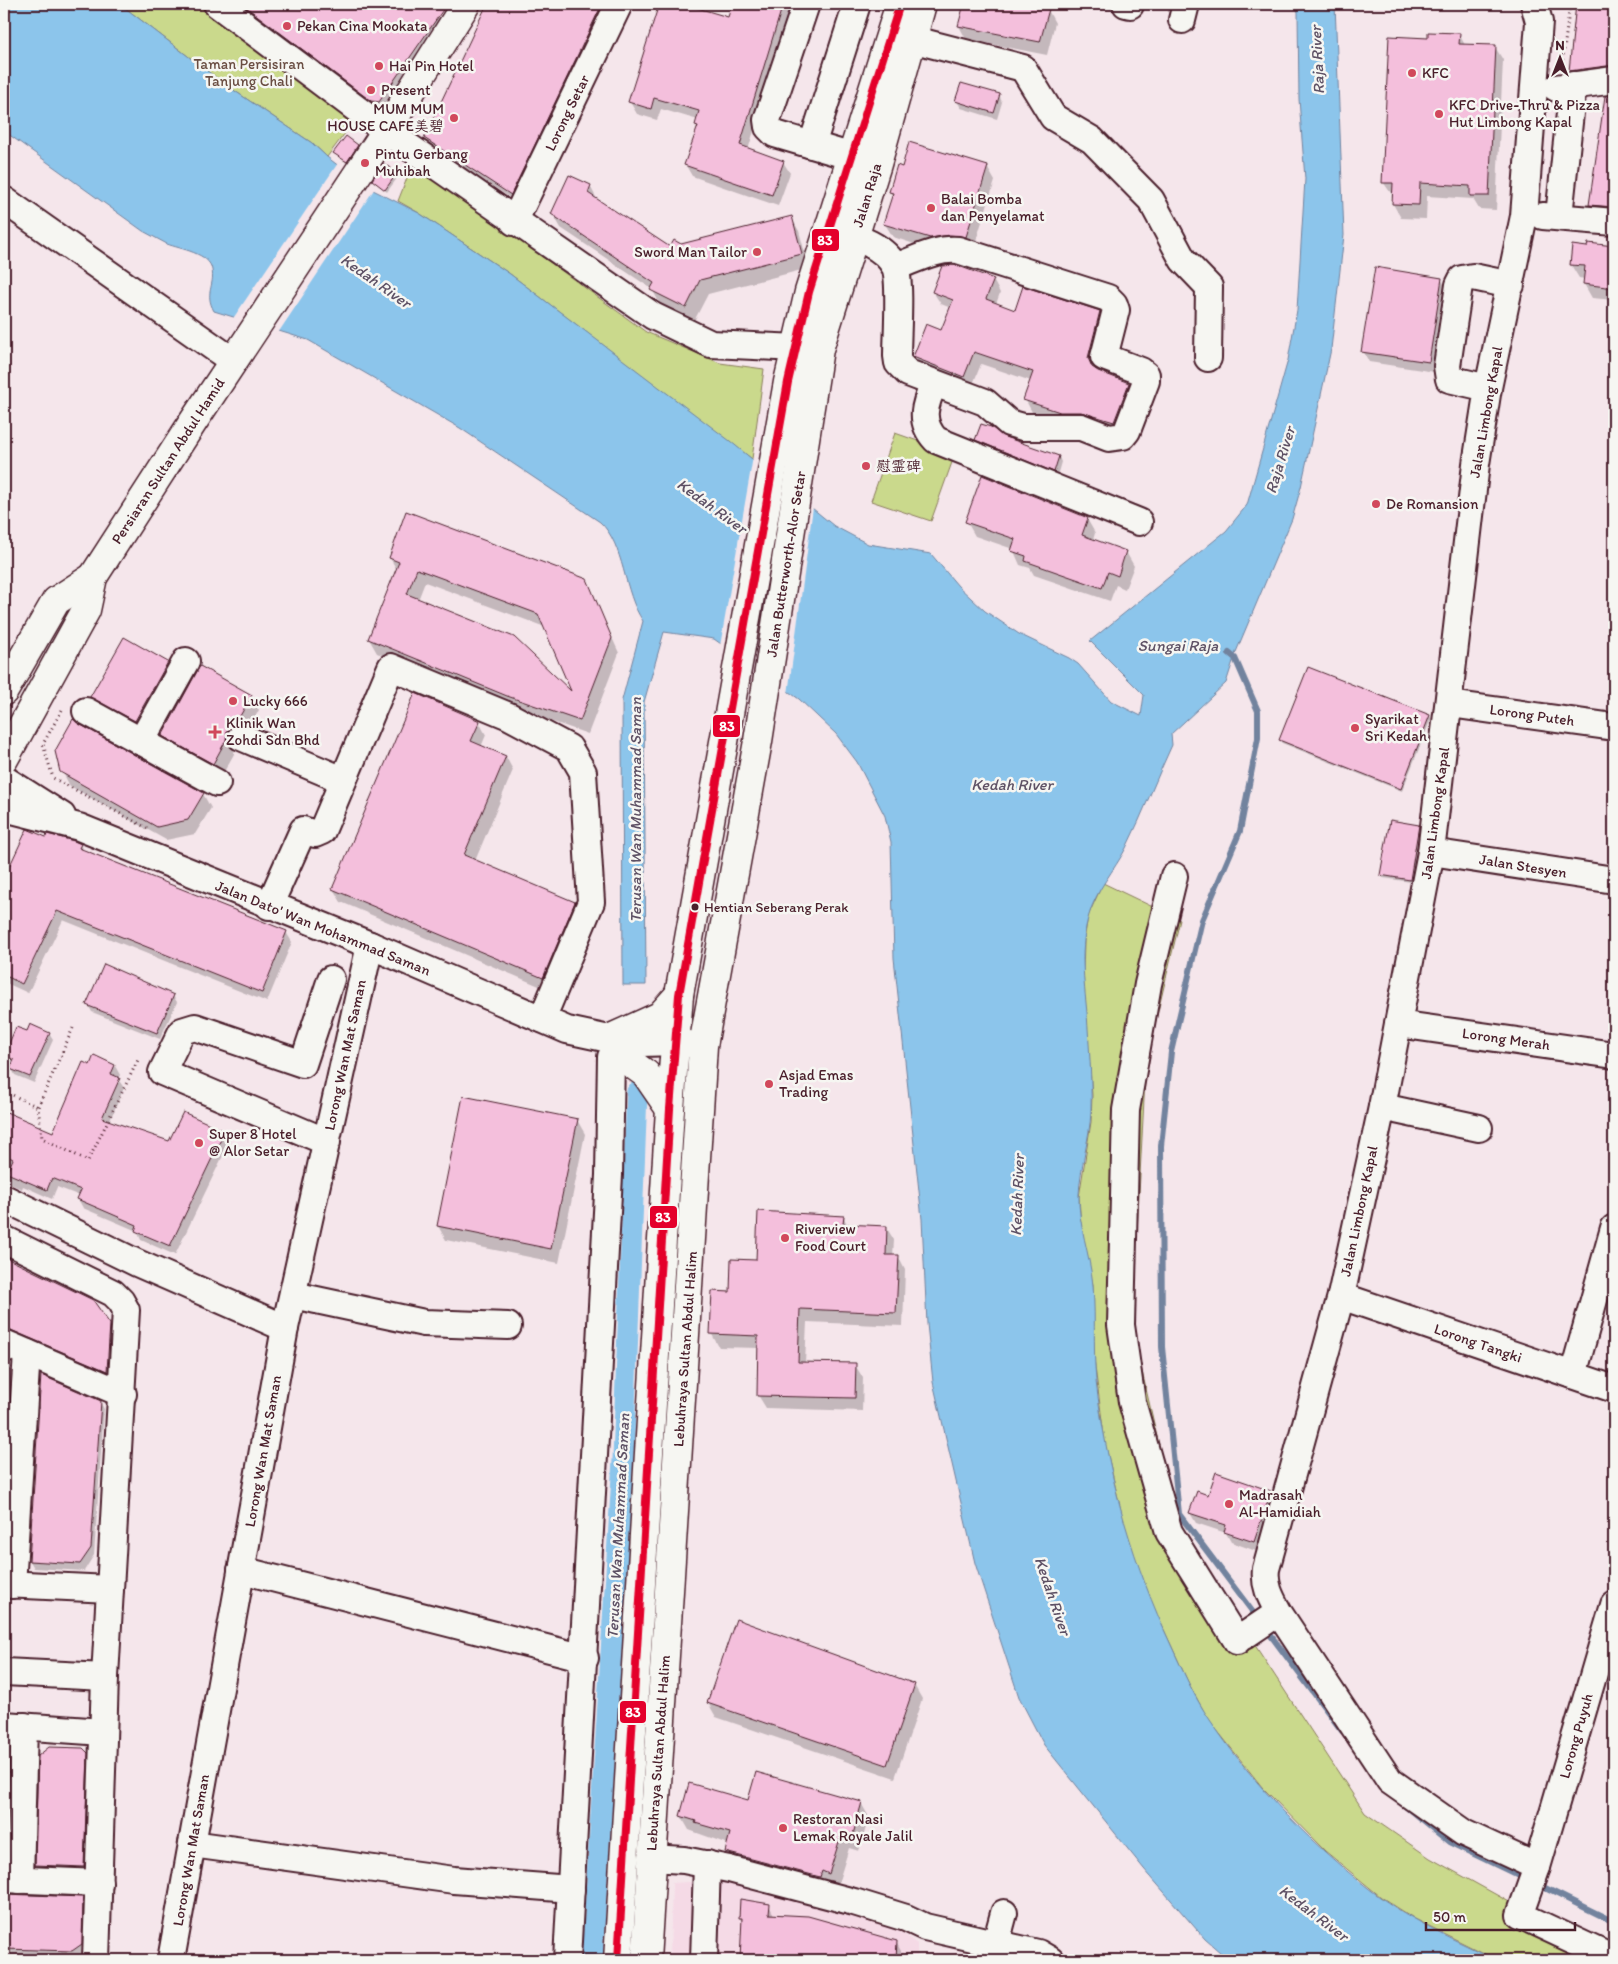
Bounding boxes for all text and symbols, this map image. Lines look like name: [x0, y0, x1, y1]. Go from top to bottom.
place label: Pekan Cina Mookata: [297, 17, 428, 35]
marker: Pekan Cina Mookata: [281, 20, 293, 32]
water label: Raja River: [1306, 24, 1328, 95]
north arrow: [1536, 32, 1586, 82]
text: N: [1555, 37, 1565, 54]
park label: Taman Persisiran Tanjung Chali: [193, 55, 305, 90]
place label: Hai Pin Hotel: [389, 57, 474, 75]
marker: Hai Pin Hotel: [373, 60, 385, 72]
place label: KFC: [1422, 64, 1449, 82]
marker: KFC: [1406, 67, 1418, 79]
street label: Lorong Setar: [541, 72, 593, 154]
place label: Present: [381, 81, 431, 99]
marker: Present: [365, 84, 377, 96]
place label: KFC Drive-Thru & Pizza Hut Limbong Kapal: [1449, 96, 1601, 131]
place label: MUM MUM HOUSE CAFE美碧: [327, 100, 444, 135]
marker: KFC Drive-Thru & Pizza Hut Limbong Kapal: [1433, 108, 1445, 120]
marker: MUM MUM HOUSE CAFE美碧: [448, 112, 460, 124]
place label: Pintu Gerbang Muhibah: [375, 145, 468, 180]
marker: Pintu Gerbang Muhibah: [359, 157, 371, 169]
street label: Jalan Raja: [849, 160, 885, 229]
place label: Balai Bomba dan Penyelamat: [941, 190, 1045, 225]
marker: Balai Bomba dan Penyelamat: [925, 202, 937, 214]
line badge: 83: [811, 228, 840, 252]
text: 83: [817, 232, 833, 249]
place label: Sword Man Tailor: [634, 243, 747, 261]
marker: Sword Man Tailor: [751, 246, 763, 258]
water label: Kedah River: [337, 250, 416, 313]
street label: Jalan Limbong Kapal: [1466, 344, 1507, 479]
street label: Persiaran Sultan Abdul Hamid: [107, 375, 229, 547]
water label: Raja River: [1261, 423, 1300, 496]
place label: 慰霊碑: [876, 457, 921, 475]
marker: 慰霊碑: [860, 460, 872, 472]
street label: Jalan Butterworth-Alor Setar: [762, 469, 810, 658]
water label: Kedah River: [673, 474, 752, 539]
place label: De Romansion: [1386, 495, 1479, 513]
marker: De Romansion: [1370, 498, 1382, 510]
water label: Sungai Raja: [1138, 636, 1219, 655]
place label: Lucky 666: [243, 692, 308, 710]
marker: Lucky 666: [227, 695, 239, 707]
water label: Terusan Wan Muhammad Saman: [626, 697, 645, 923]
street label: Lorong Puteh: [1489, 700, 1576, 730]
place label: Syarikat Sri Kedah: [1365, 710, 1427, 745]
place label: Klinik Wan Zohdi Sdn Bhd: [226, 714, 320, 749]
line badge: 83: [712, 714, 741, 738]
text: 83: [719, 718, 735, 735]
marker: Syarikat Sri Kedah: [1349, 722, 1361, 734]
marker: Klinik Wan Zohdi Sdn Bhd: [208, 725, 222, 739]
street label: Jalan Limbong Kapal: [1417, 745, 1453, 880]
water label: Kedah River: [971, 775, 1054, 794]
street label: Jalan Stesyen: [1478, 850, 1569, 882]
street label: Jalan Dato' Wan Mohammad Saman: [213, 876, 434, 980]
place label: Hentian Seberang Perak: [704, 899, 849, 916]
marker: Hentian Seberang Perak: [690, 902, 700, 912]
street label: Lorong Wan Mat Saman: [320, 977, 370, 1132]
street label: Lorong Merah: [1461, 1024, 1551, 1054]
place label: Asjad Emas Trading: [779, 1066, 854, 1101]
marker: Asjad Emas Trading: [763, 1078, 775, 1090]
place label: Super 8 Hotel @ Alor Setar: [209, 1125, 297, 1160]
marker: Super 8 Hotel @ Alor Setar: [193, 1137, 205, 1149]
street label: Jalan Limbong Kapal: [1336, 1143, 1382, 1278]
water label: Kedah River: [1006, 1152, 1028, 1236]
line badge: 83: [649, 1205, 678, 1229]
text: 83: [655, 1209, 671, 1226]
place label: Riverview Food Court: [795, 1220, 866, 1255]
marker: Riverview Food Court: [779, 1232, 791, 1244]
street label: Lebuhraya Sultan Abdul Halim: [669, 1250, 701, 1448]
street label: Lorong Tangki: [1432, 1320, 1524, 1366]
street label: Lorong Wan Mat Saman: [241, 1373, 285, 1528]
water label: Terusan Wan Muhammad Saman: [603, 1413, 633, 1639]
place label: Madrasah Al-Hamidiah: [1239, 1486, 1321, 1521]
marker: Madrasah Al-Hamidiah: [1223, 1498, 1235, 1510]
water label: Kedah River: [1031, 1554, 1076, 1639]
street label: Lebuhraya Sultan Abdul Halim: [642, 1654, 674, 1852]
street label: Lorong Puyuh: [1555, 1691, 1597, 1781]
line badge: 83: [619, 1700, 647, 1724]
text: 83: [625, 1704, 641, 1721]
street label: Lorong Wan Mat Saman: [169, 1772, 213, 1927]
place label: Restoran Nasi Lemak Royale Jalil: [793, 1810, 914, 1845]
marker: Restoran Nasi Lemak Royale Jalil: [777, 1822, 789, 1834]
water label: Kedah River: [1276, 1881, 1354, 1946]
scale bar: [1426, 1899, 1574, 1931]
text: 50 m: [1433, 1908, 1466, 1926]

